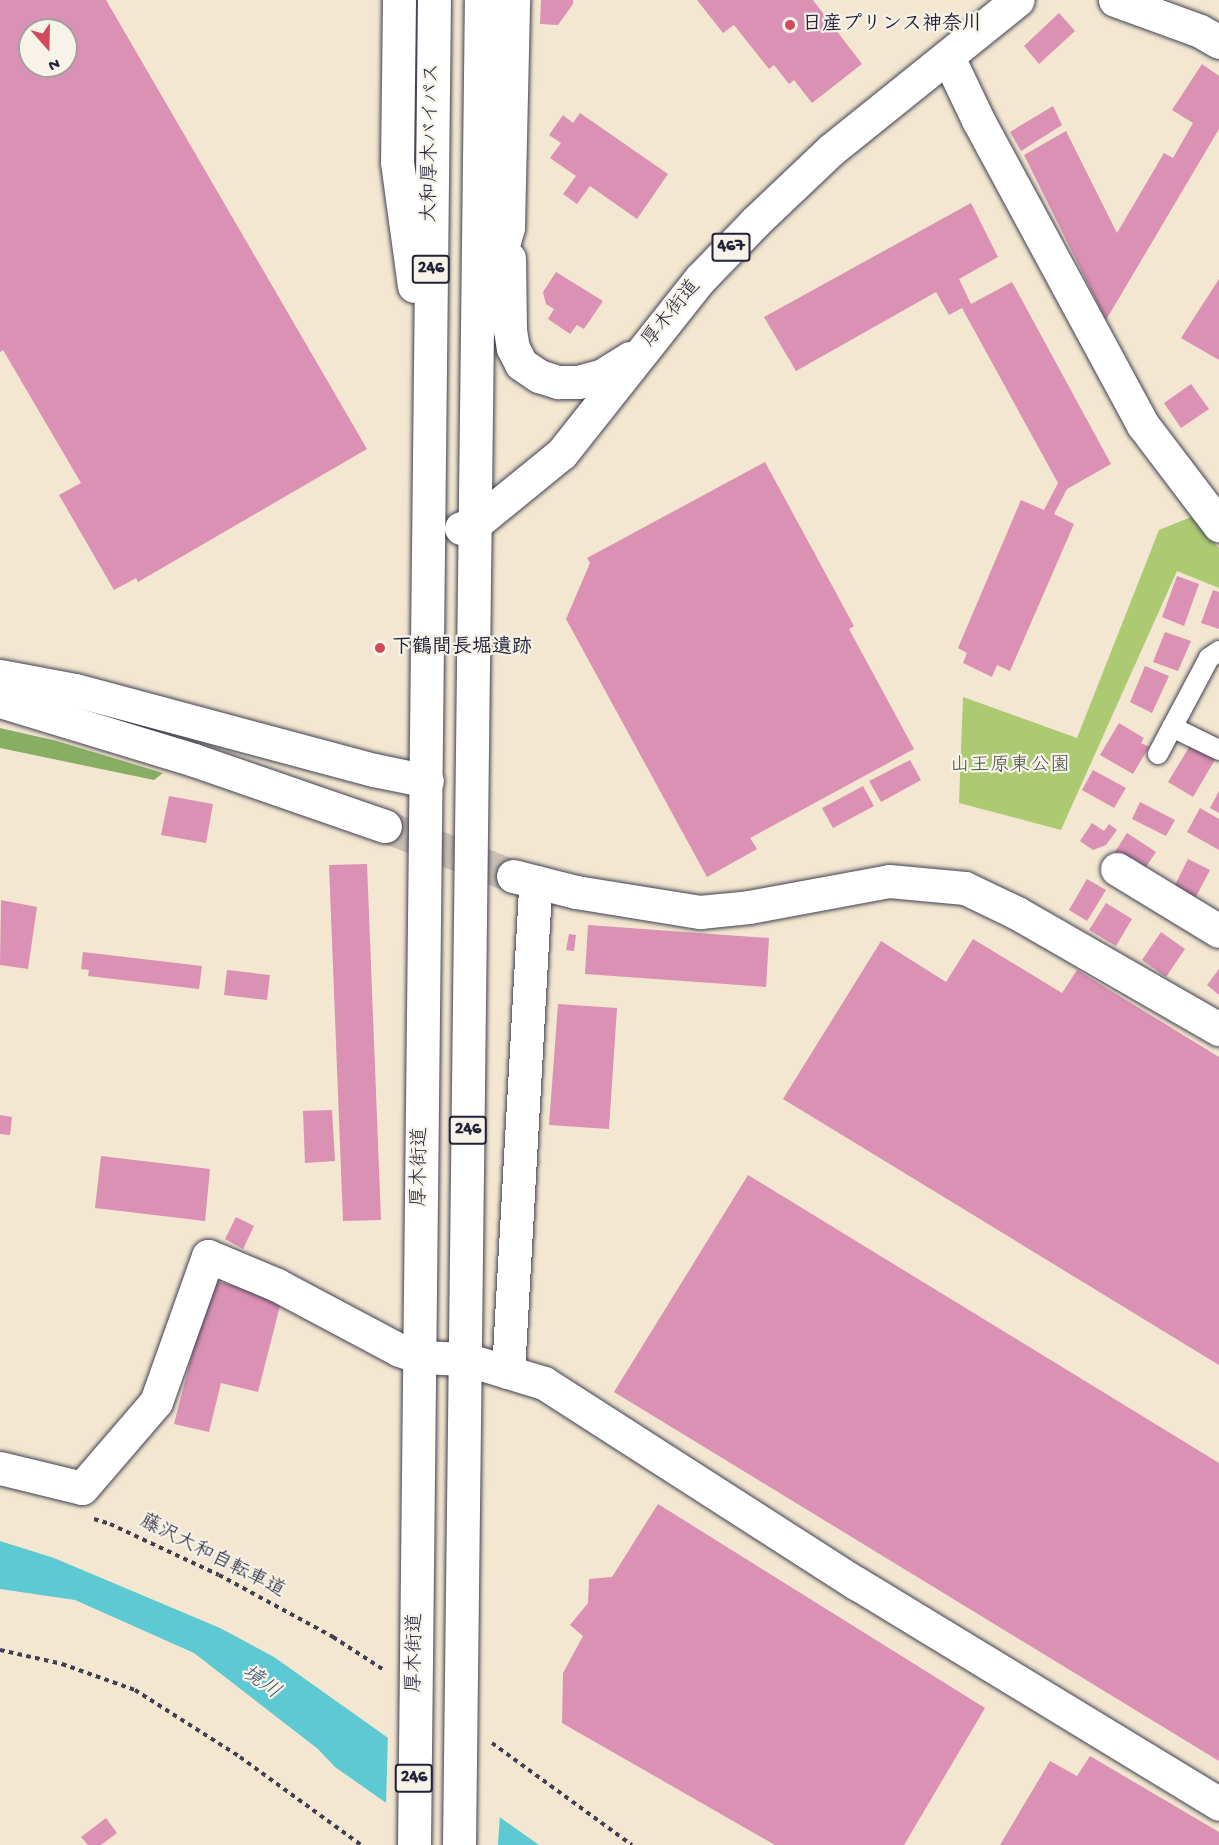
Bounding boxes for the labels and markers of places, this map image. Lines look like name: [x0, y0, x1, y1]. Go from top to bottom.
place label: 日産プリンス神奈川: [802, 13, 982, 37]
marker: 日産プリンス神奈川: [783, 18, 797, 32]
place label: 下鶴間長堀遺跡: [392, 636, 532, 660]
marker: 下鶴間長堀遺跡: [373, 641, 387, 655]

